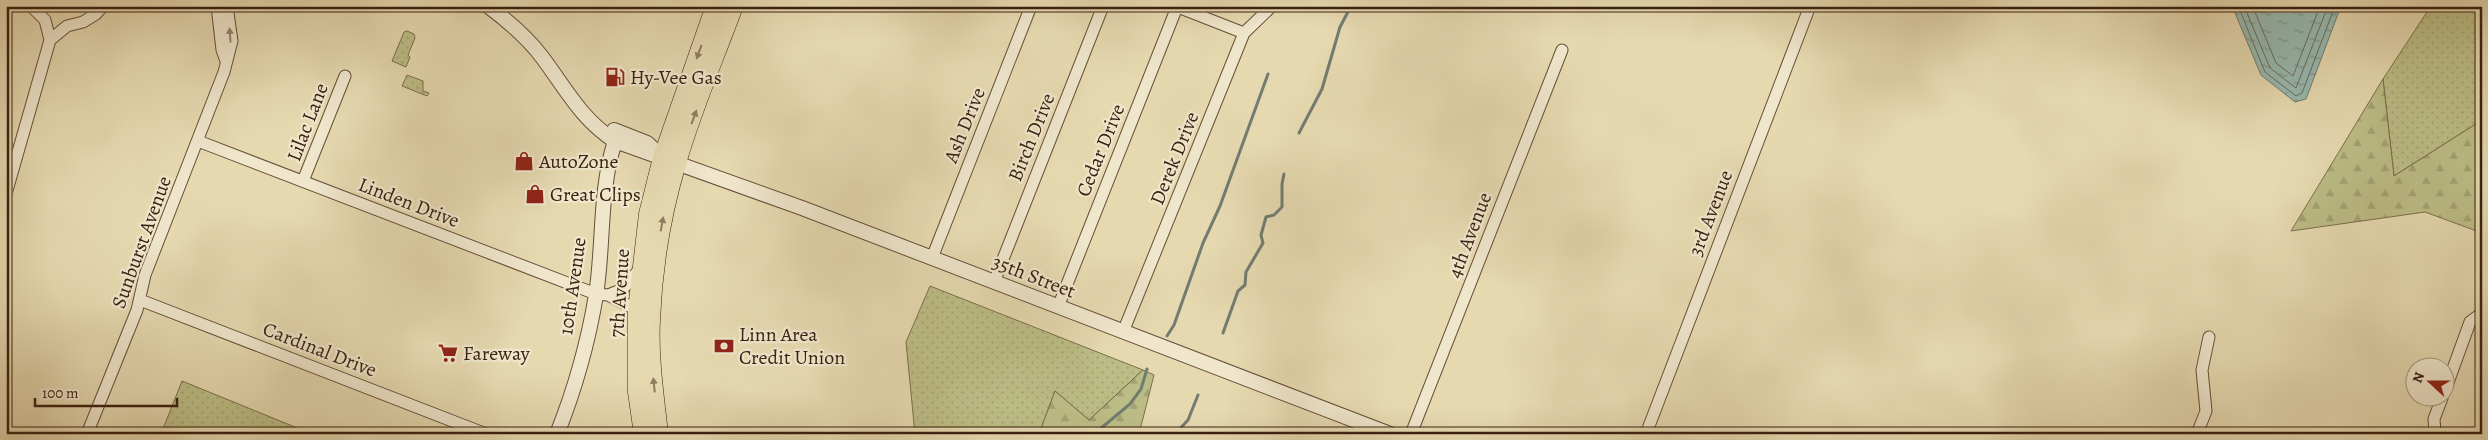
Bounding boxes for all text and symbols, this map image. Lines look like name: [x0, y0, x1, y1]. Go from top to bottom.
one-way arrow: [226, 26, 234, 42]
one-way arrow: [694, 45, 702, 60]
place label: Hy-Vee Gas: [630, 64, 722, 91]
fuel station icon: Hy-Vee Gas: [604, 66, 626, 88]
street label: Lilac Lane: [280, 79, 335, 165]
street label: Ash Drive: [937, 83, 992, 168]
street label: Birch Drive: [1002, 89, 1061, 185]
street label: Cedar Drive: [1070, 100, 1131, 201]
street label: Derek Drive: [1144, 108, 1205, 209]
one-way arrow: [691, 109, 698, 124]
place label: AutoZone: [538, 148, 619, 175]
shop icon: AutoZone: [513, 150, 535, 172]
street label: 3rd Avenue: [1682, 166, 1739, 260]
street label: Linden Drive: [354, 171, 463, 234]
street label: Sunburst Avenue: [105, 172, 178, 312]
place label: Great Clips: [550, 181, 641, 208]
shop icon: Great Clips: [524, 183, 546, 205]
street label: 4th Avenue: [1441, 188, 1498, 282]
one-way arrow: [658, 216, 666, 231]
street label: 10th Avenue: [552, 235, 593, 337]
street label: 7th Avenue: [603, 248, 636, 338]
street label: 35th Street: [988, 248, 1080, 305]
street label: Cardinal Drive: [259, 315, 381, 384]
place label: Linn Area Credit Union: [739, 321, 845, 371]
bank icon: Linn Area Credit Union: [713, 335, 735, 357]
place label: Fareway: [463, 340, 531, 367]
supermarket icon: Fareway: [437, 342, 459, 364]
north arrow: [2406, 358, 2456, 408]
text: N: [2408, 369, 2429, 386]
scale bar: [35, 375, 178, 407]
one-way arrow: [650, 377, 658, 393]
text: 100 m: [42, 383, 79, 403]

